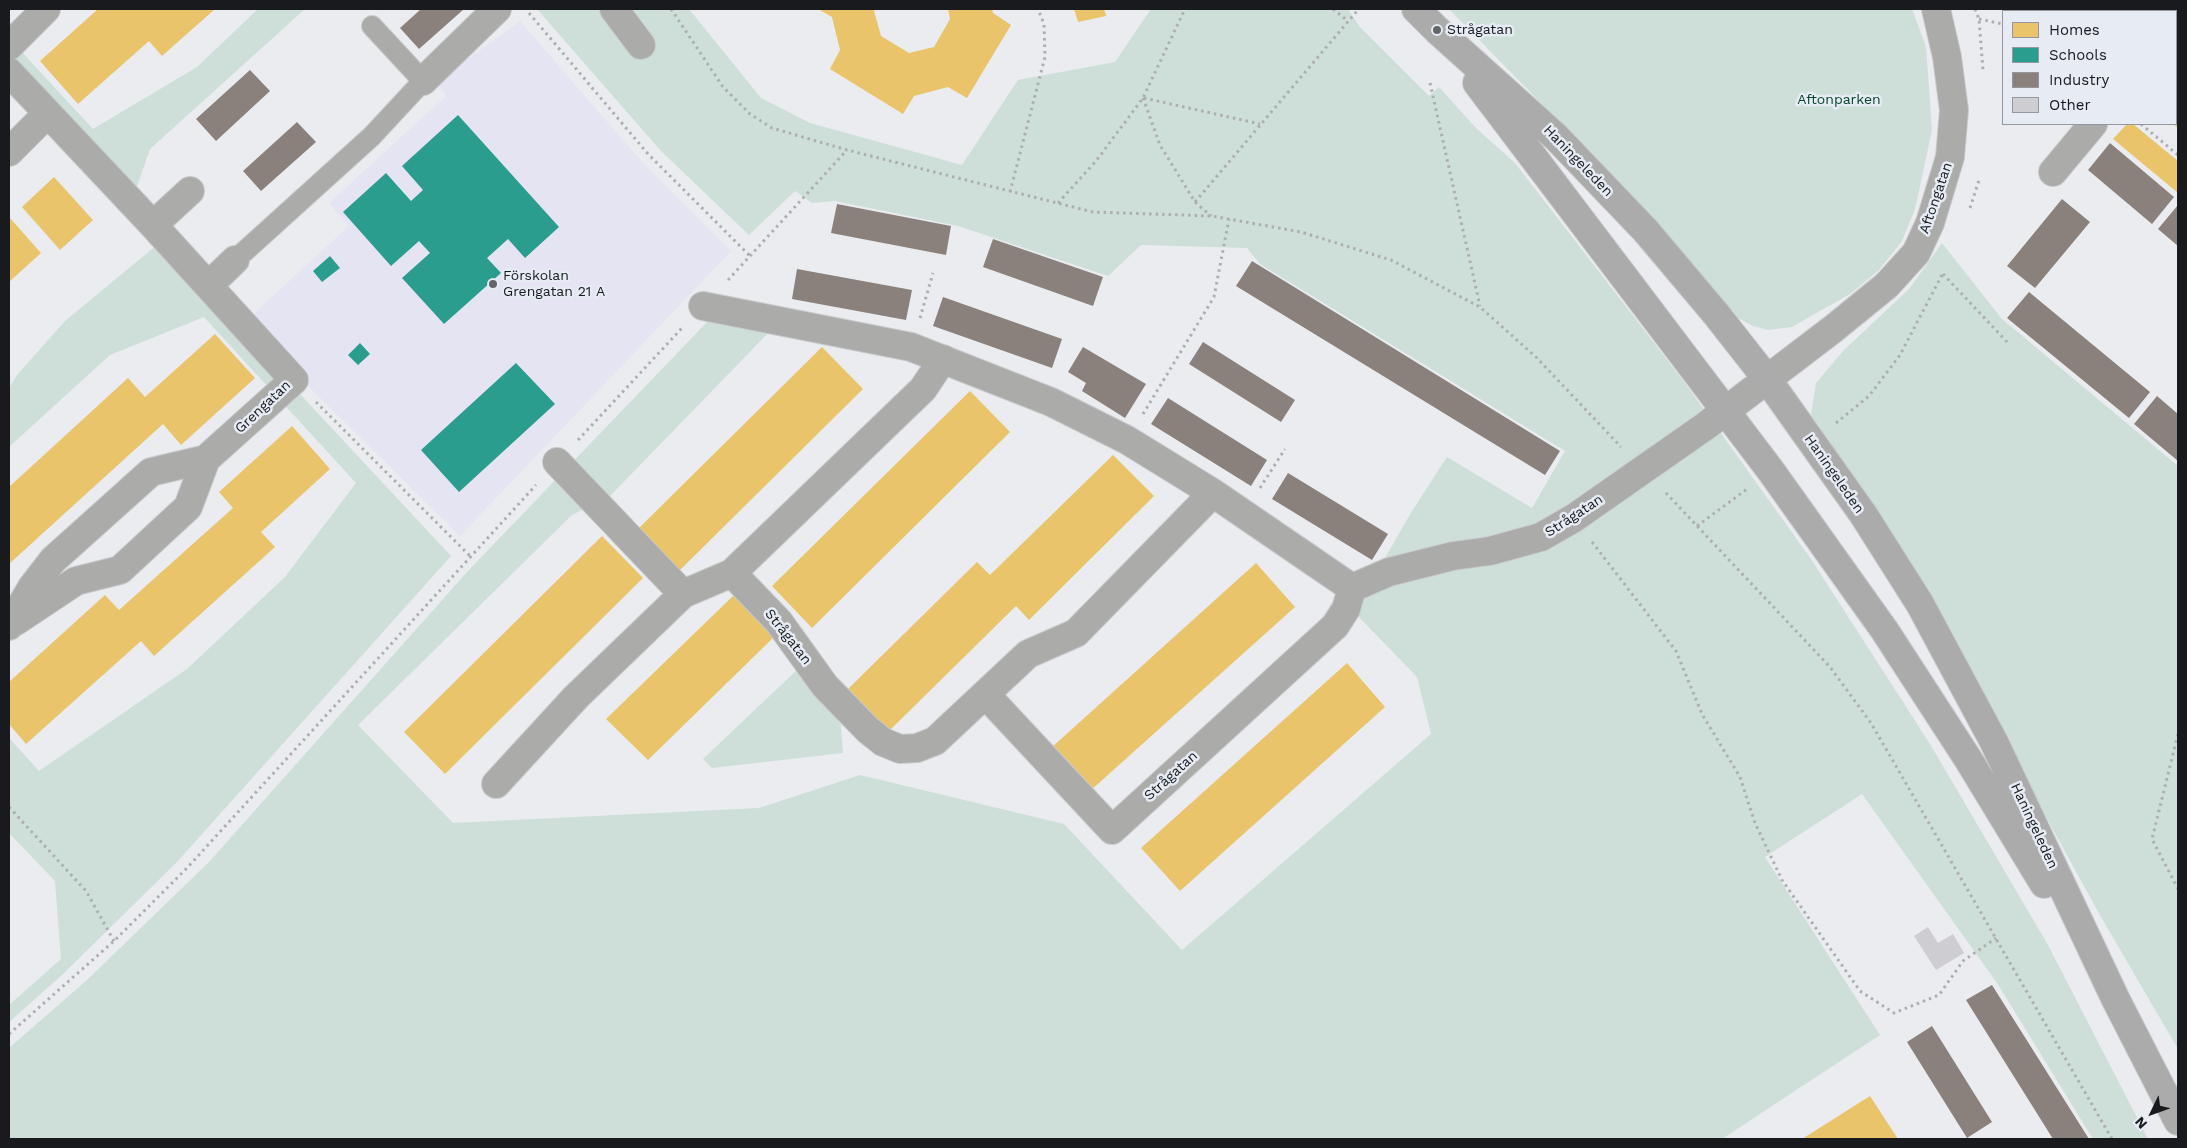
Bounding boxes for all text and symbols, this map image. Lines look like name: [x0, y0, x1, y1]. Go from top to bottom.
legend: [2002, 10, 2177, 125]
text: Homes: [2049, 21, 2100, 39]
place label: Strågatan: [1447, 22, 1513, 38]
marker: Strågatan: [1431, 24, 1443, 36]
text: Schools: [2049, 46, 2107, 64]
text: Industry: [2049, 71, 2109, 89]
park label: Aftonparken: [1797, 92, 1881, 108]
text: Other: [2049, 96, 2091, 114]
street label: Haningeleden: [1540, 122, 1616, 200]
street label: Aftongatan: [1916, 160, 1956, 236]
place label: Förskolan Grengatan 21 A: [503, 268, 605, 300]
marker: Förskolan Grengatan 21 A: [487, 278, 499, 290]
street label: Grengatan: [232, 377, 294, 437]
street label: Haningeleden: [1801, 431, 1867, 517]
street label: Strågatan: [1542, 491, 1606, 541]
street label: Strågatan: [761, 606, 815, 668]
street label: Strågatan: [1141, 748, 1201, 804]
street label: Haningeleden: [2007, 780, 2061, 872]
north arrow: [2127, 1088, 2177, 1138]
text: N: [2131, 1114, 2150, 1132]

